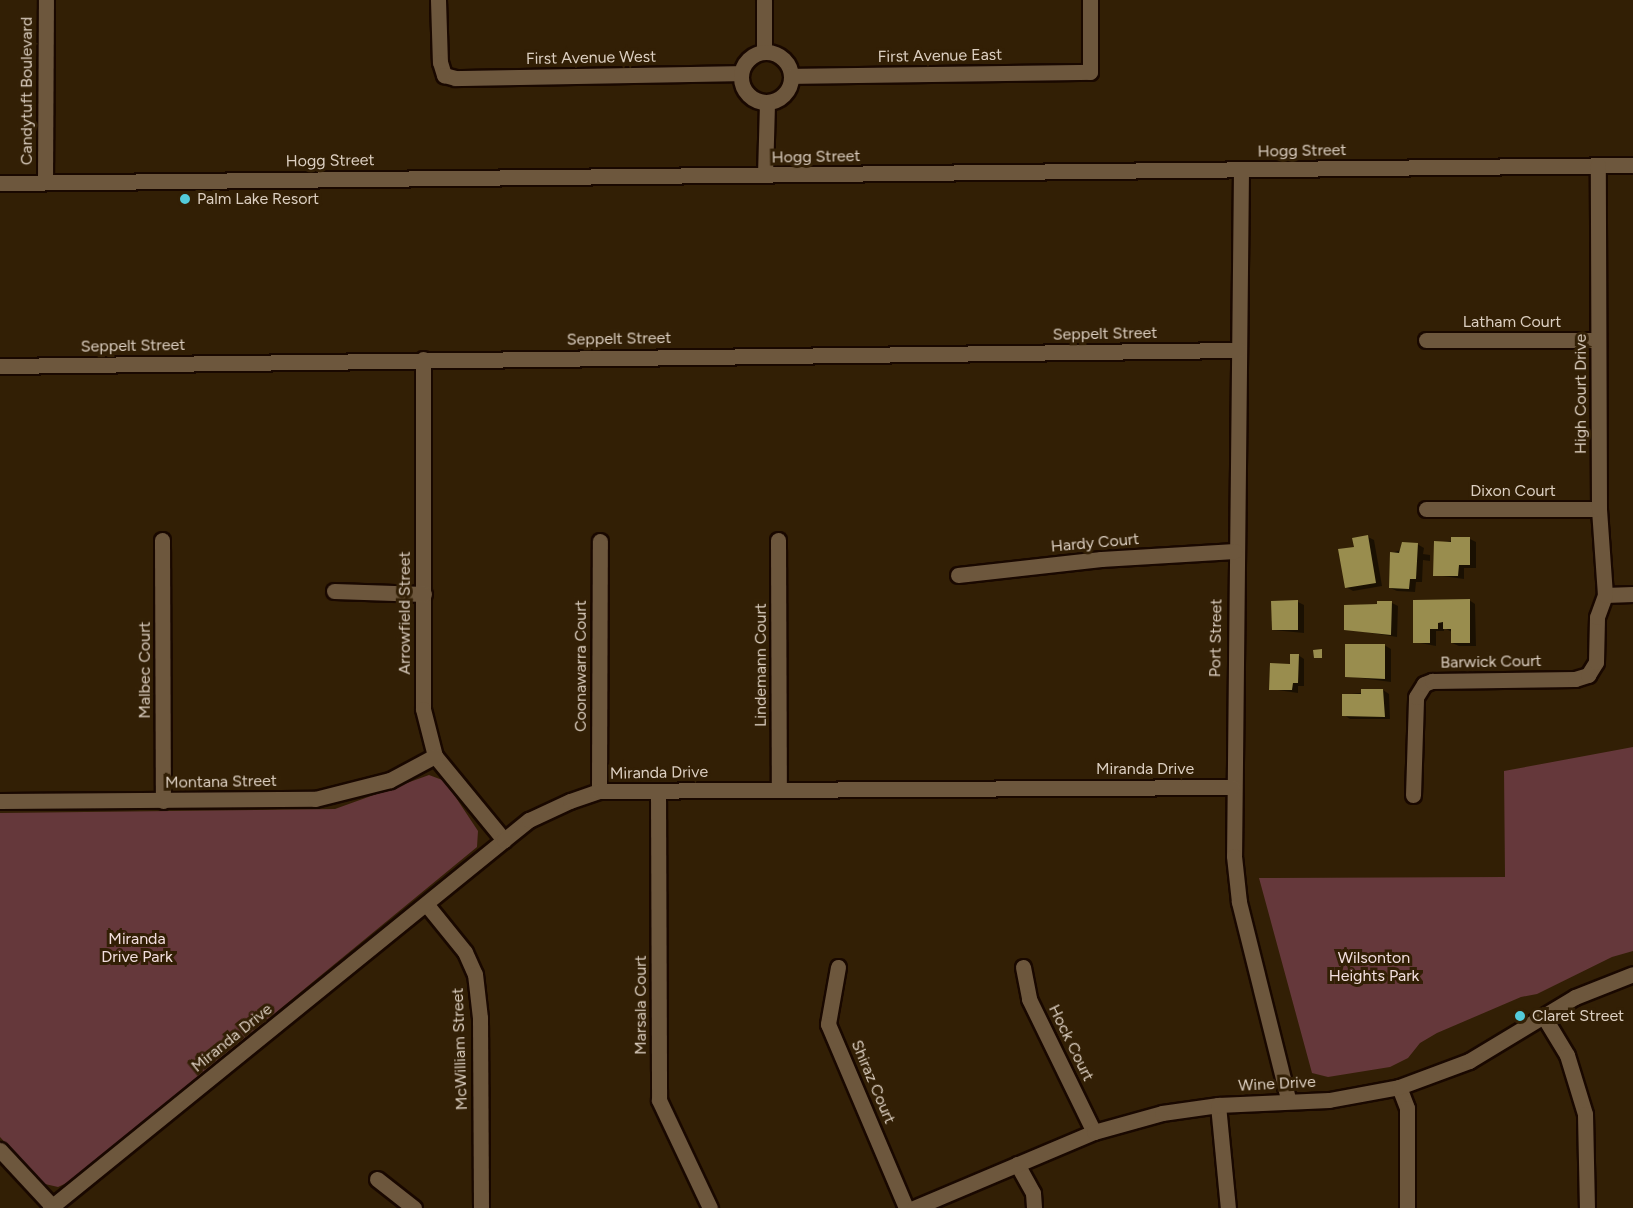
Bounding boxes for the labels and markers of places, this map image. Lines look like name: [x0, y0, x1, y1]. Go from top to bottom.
place label: Palm Lake Resort: [197, 189, 319, 209]
marker: Palm Lake Resort: [178, 192, 192, 206]
place label: Claret Street: [1532, 1006, 1624, 1026]
marker: Claret Street: [1513, 1009, 1527, 1023]

